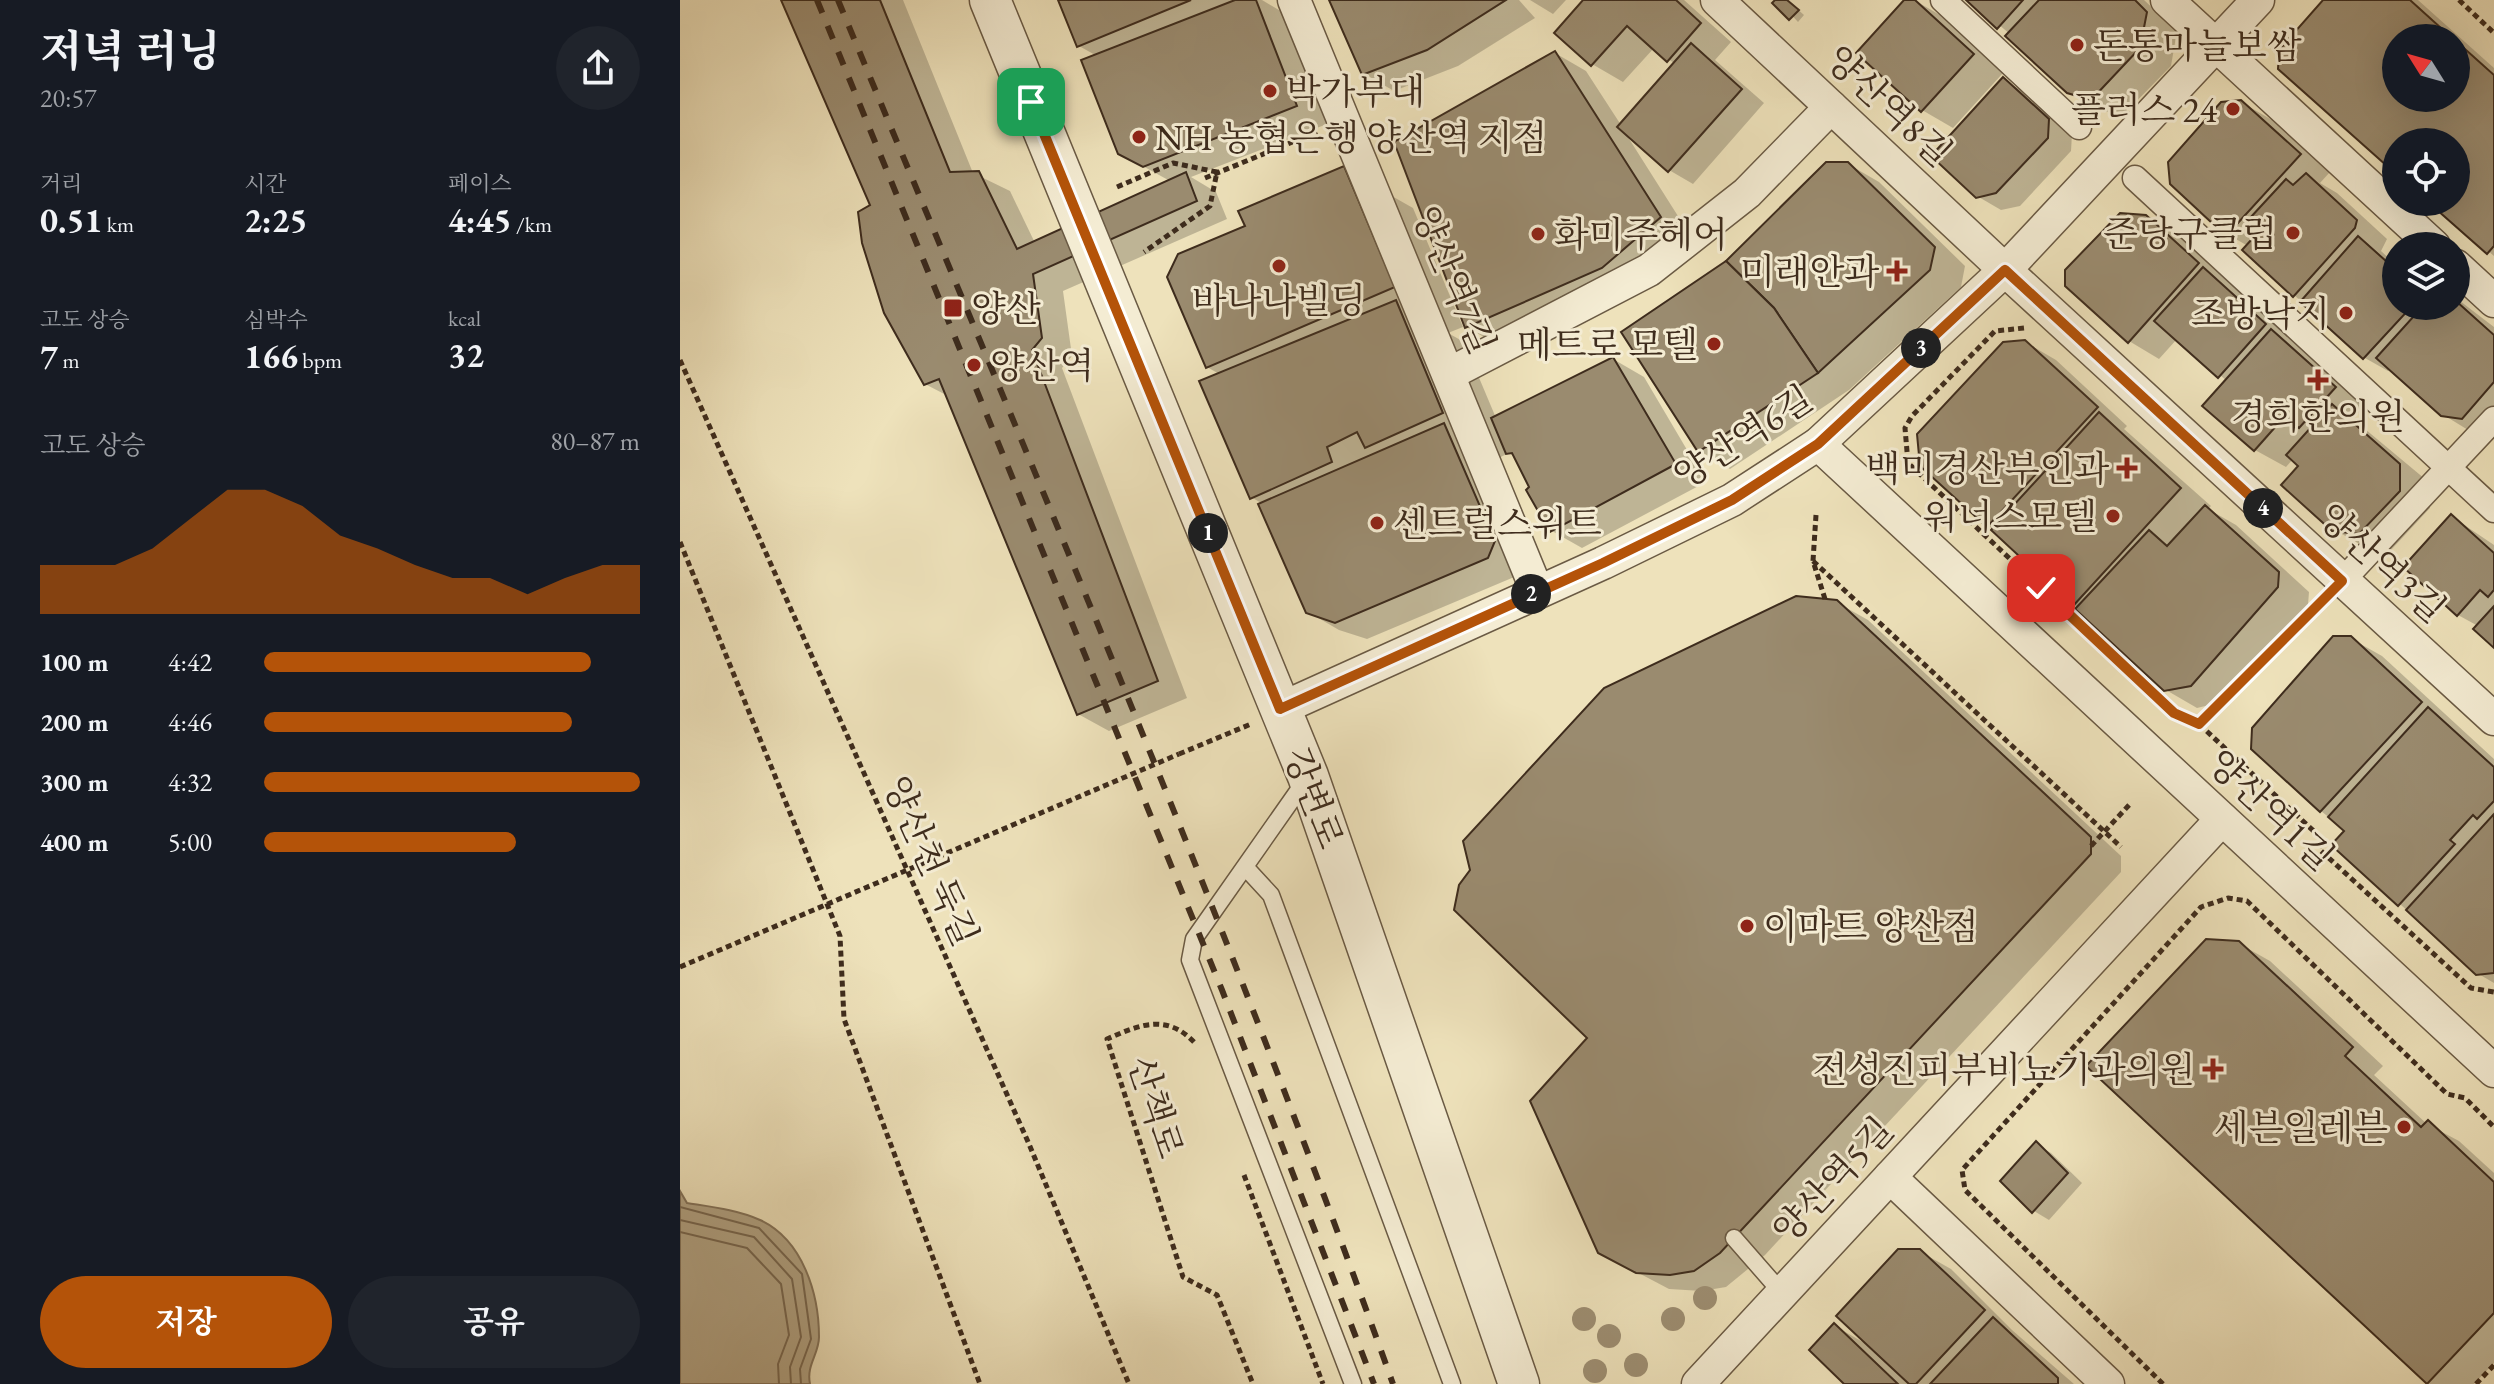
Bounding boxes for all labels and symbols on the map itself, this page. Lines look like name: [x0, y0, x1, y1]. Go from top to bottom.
place label: 돈통마늘보쌈: [2093, 22, 2302, 69]
north arrow: [2382, 24, 2470, 112]
street label: 양산역8길: [1816, 35, 1962, 177]
marker: 돈통마늘보쌈: [2068, 36, 2086, 54]
pin: [997, 68, 1065, 136]
place label: 박가부대: [1286, 68, 1425, 115]
marker: 박가부대: [1261, 82, 1279, 100]
place label: 플러스 24: [2071, 86, 2218, 133]
marker: 플러스 24: [2224, 100, 2242, 118]
place label: NH 농협은행 양산역 지점: [1155, 114, 1547, 161]
marker: NH 농협은행 양산역 지점: [1130, 128, 1148, 146]
street label: 양산역7길: [1402, 199, 1506, 361]
place label: 준당구클럽: [2103, 210, 2277, 257]
place label: 화미주헤어: [1554, 211, 1728, 258]
marker: 준당구클럽: [2284, 224, 2302, 242]
marker: 화미주헤어: [1529, 225, 1547, 243]
place label: 미래안과: [1740, 248, 1879, 295]
marker: 바나나빌딩: [1270, 257, 1288, 275]
marker: 미래안과: [1886, 260, 1908, 282]
place label: 바나나빌딩: [1192, 277, 1366, 324]
place label: 양산: [971, 285, 1041, 332]
place label: 조방낙지: [2191, 290, 2330, 337]
marker: 양산: [942, 297, 964, 319]
marker: 조방낙지: [2337, 304, 2355, 322]
place label: 메트로 모텔: [1517, 321, 1698, 368]
pin: 3: [1901, 328, 1941, 368]
marker: 메트로 모텔: [1705, 335, 1723, 353]
place label: 양산역: [990, 342, 1094, 389]
marker: 양산역: [965, 356, 983, 374]
marker: 경희한의원: [2307, 369, 2329, 391]
street label: 양산역6길: [1665, 375, 1821, 499]
place label: 경희한의원: [2231, 393, 2405, 440]
place label: 백미경산부인과: [1866, 445, 2109, 492]
marker: 백미경산부인과: [2116, 457, 2138, 479]
pin: 4: [2243, 488, 2283, 528]
place label: 워너스모텔: [1923, 493, 2097, 540]
street label: 양산역3길: [2308, 493, 2456, 633]
place label: 센트럴스위트: [1393, 500, 1602, 547]
marker: 워너스모텔: [2104, 507, 2122, 525]
pin: 1: [1188, 513, 1228, 553]
marker: 센트럴스위트: [1368, 514, 1386, 532]
pin: [2007, 554, 2075, 622]
pin: 2: [1511, 574, 1551, 614]
street label: 양산역1길: [2198, 739, 2344, 881]
street label: 강변로: [1273, 741, 1355, 855]
street label: 양산천 둑길: [873, 769, 989, 953]
place label: 이마트 양산점: [1763, 903, 1979, 950]
marker: 이마트 양산점: [1738, 917, 1756, 935]
place label: 전성진피부비뇨기과의원: [1812, 1046, 2195, 1093]
street label: 산책로: [1118, 1050, 1195, 1164]
marker: 전성진피부비뇨기과의원: [2202, 1058, 2224, 1080]
place label: 세븐일레븐: [2214, 1104, 2388, 1151]
street label: 양산역5길: [1762, 1107, 1904, 1253]
marker: 세븐일레븐: [2395, 1118, 2413, 1136]

